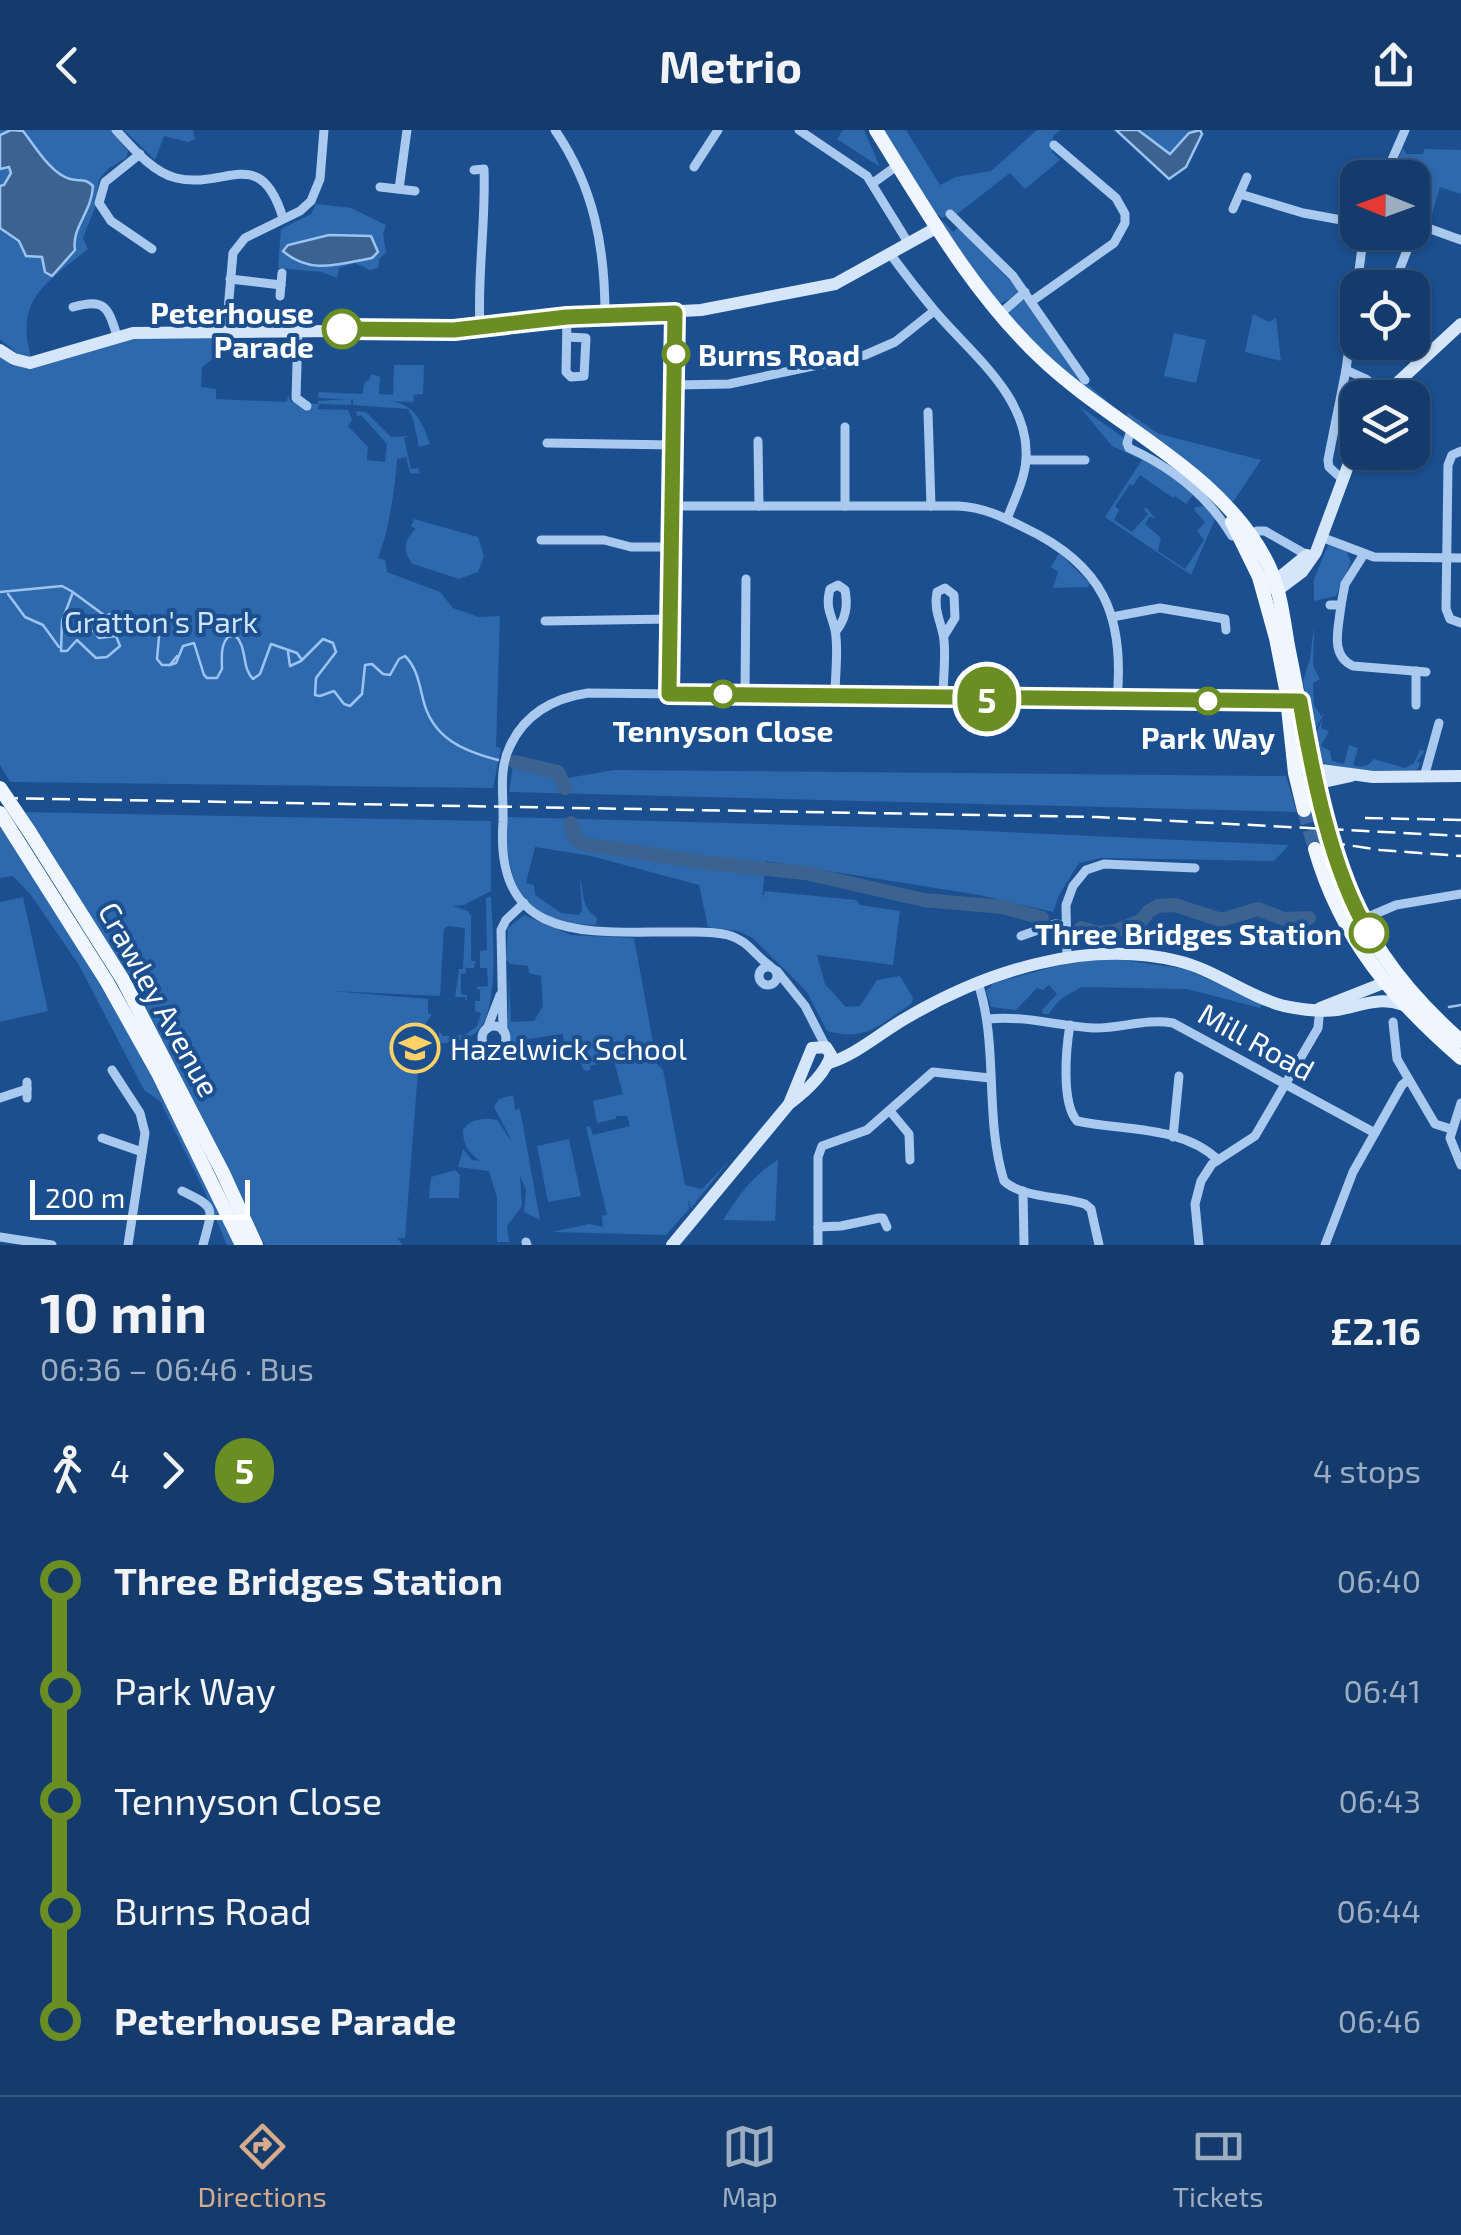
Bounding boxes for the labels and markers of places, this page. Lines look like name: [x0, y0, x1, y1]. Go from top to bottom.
place label: Peterhouse Parade: [150, 294, 314, 364]
marker: Peterhouse Parade: [323, 310, 361, 348]
place label: Burns Road: [698, 336, 860, 372]
marker: Burns Road: [663, 341, 689, 367]
marker: Tennyson Close: [710, 681, 736, 707]
marker: Park Way: [1195, 688, 1221, 714]
place label: Tennyson Close: [612, 712, 834, 749]
place label: Park Way: [1141, 719, 1275, 756]
marker: Three Bridges Station: [1350, 914, 1388, 952]
place label: Three Bridges Station: [1035, 915, 1342, 951]
school or university icon: Hazelwick School: [389, 1022, 441, 1074]
place label: Hazelwick School: [450, 1030, 687, 1066]

